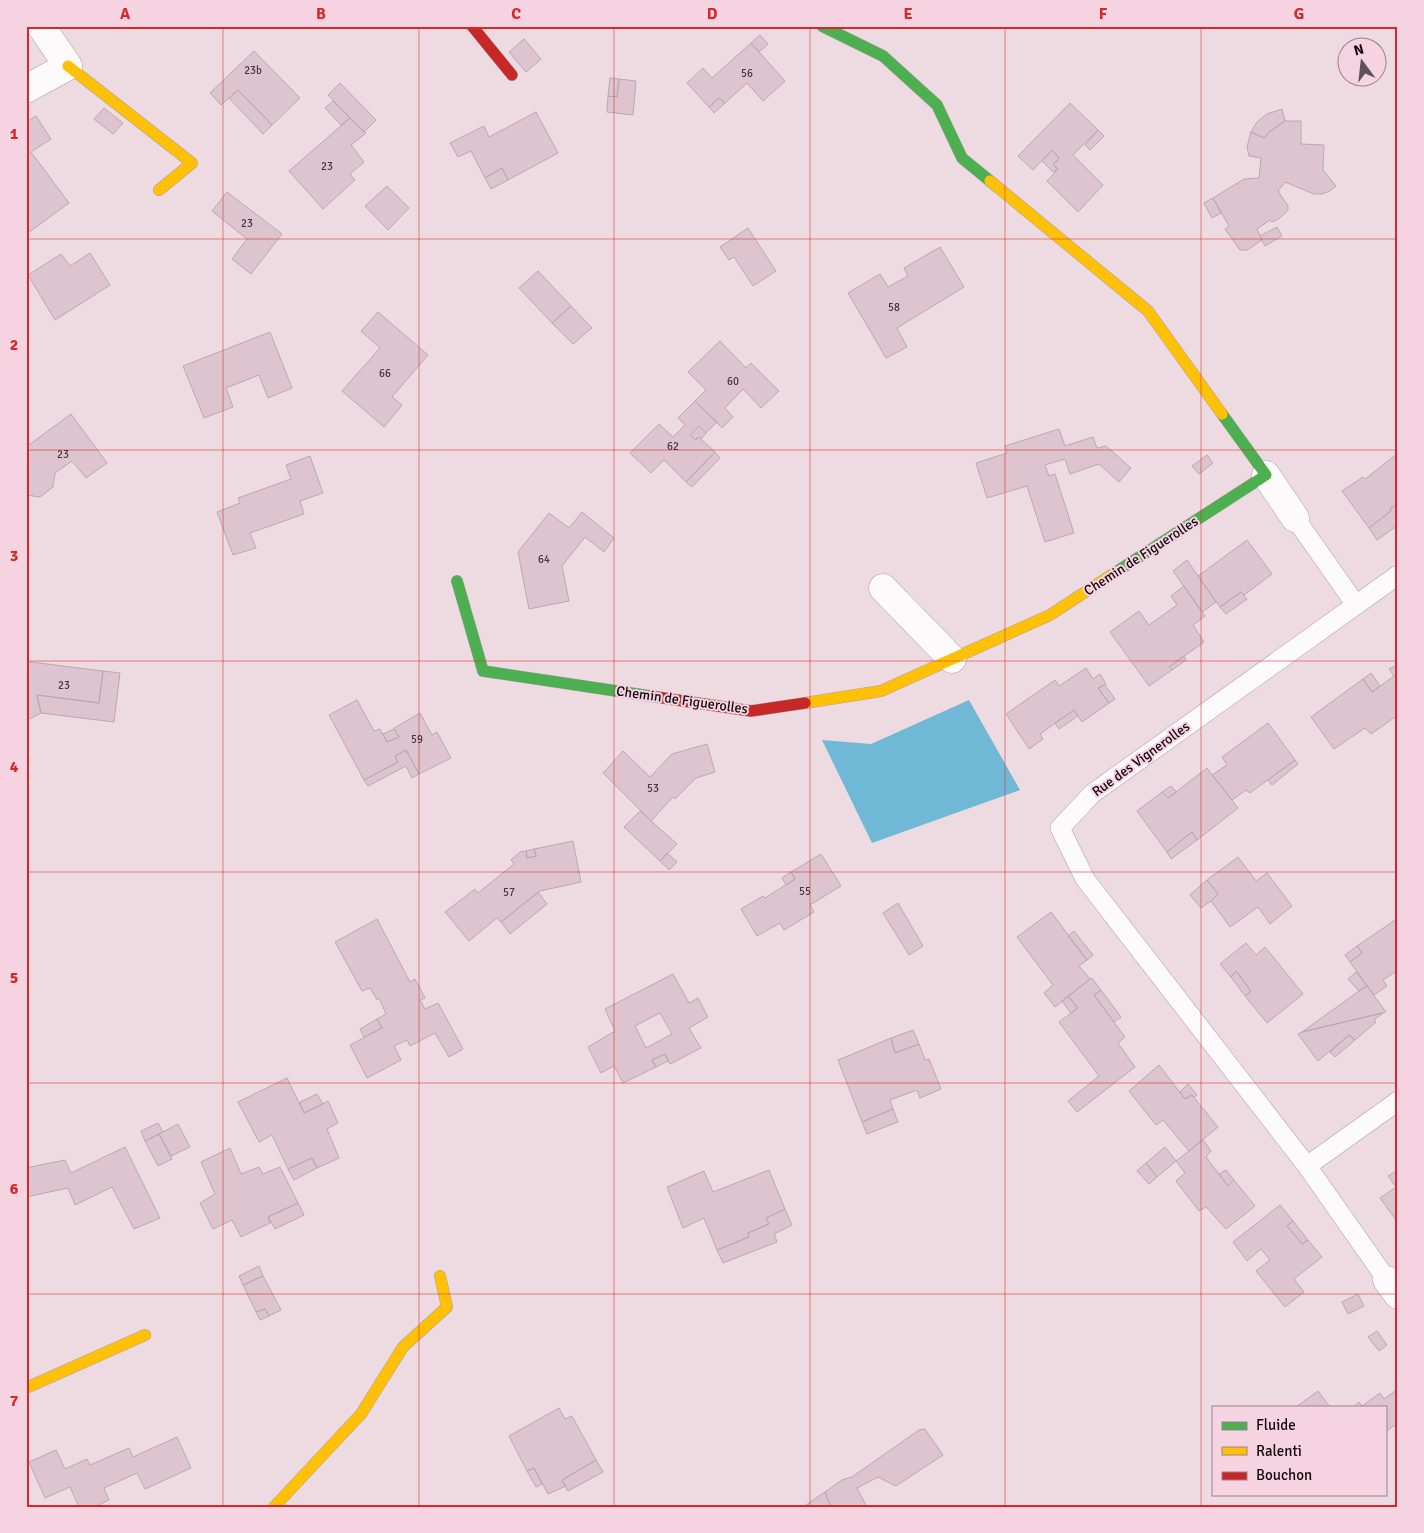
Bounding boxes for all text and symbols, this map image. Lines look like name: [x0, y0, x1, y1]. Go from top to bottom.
text: A: [120, 4, 131, 24]
text: B: [316, 4, 326, 24]
text: C: [511, 4, 521, 24]
text: D: [707, 4, 718, 24]
text: E: [903, 4, 913, 24]
text: F: [1099, 4, 1108, 24]
text: G: [1294, 4, 1304, 24]
north arrow: [1336, 38, 1386, 88]
text: N: [1352, 40, 1366, 59]
house number: 23b: [244, 64, 262, 77]
house number: 56: [741, 67, 753, 80]
text: 1: [10, 124, 19, 144]
house number: 23: [321, 160, 333, 173]
house number: 23: [241, 217, 253, 230]
house number: 58: [888, 301, 900, 314]
text: 2: [10, 335, 18, 355]
house number: 66: [379, 367, 391, 380]
house number: 60: [727, 375, 739, 388]
house number: 62: [667, 440, 679, 453]
house number: 23: [57, 448, 69, 461]
street label: Chemin de Figuerolles: [1081, 513, 1201, 599]
text: 3: [10, 546, 18, 566]
house number: 64: [538, 553, 550, 566]
house number: 23: [58, 679, 70, 692]
street label: Chemin de Figuerolles: [615, 682, 749, 718]
street label: Rue des Vignerolles: [1089, 718, 1193, 800]
house number: 59: [411, 733, 423, 746]
text: 4: [10, 757, 19, 777]
house number: 53: [647, 782, 659, 795]
house number: 55: [799, 885, 811, 898]
house number: 57: [503, 886, 515, 899]
text: 5: [10, 968, 18, 988]
text: 6: [10, 1179, 19, 1199]
text: 7: [10, 1391, 19, 1411]
legend: [1212, 1406, 1386, 1496]
text: Fluide: [1256, 1416, 1296, 1434]
text: Ralenti: [1256, 1442, 1302, 1460]
text: Bouchon: [1256, 1466, 1312, 1484]

